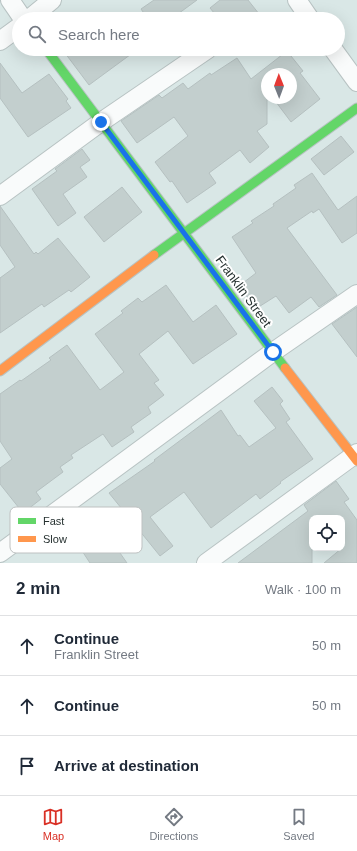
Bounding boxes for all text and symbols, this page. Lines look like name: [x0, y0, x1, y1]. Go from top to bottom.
search box: [12, 12, 345, 56]
icon: search: [26, 23, 48, 45]
text: Search here: [58, 26, 140, 43]
north arrow: [261, 68, 297, 104]
route end: [92, 113, 110, 131]
street label: Franklin Street: [213, 253, 275, 330]
route start: [264, 343, 282, 361]
legend: [10, 507, 142, 553]
text: Fast: [43, 515, 64, 527]
map controls: [309, 515, 345, 551]
button: locate: [309, 515, 345, 551]
text: Slow: [43, 533, 67, 545]
text: 2 min: [16, 579, 60, 598]
text: Walk · 100 m: [265, 582, 341, 597]
text: Continue: [54, 630, 119, 647]
icon: ahead: [16, 635, 38, 657]
text: 50 m: [312, 638, 341, 653]
text: Franklin Street: [54, 647, 139, 662]
icon: ahead: [16, 695, 38, 717]
text: Continue: [54, 697, 119, 714]
text: 50 m: [312, 698, 341, 713]
icon: arrive: [16, 755, 38, 777]
text: Arrive at destination: [54, 757, 199, 774]
tab: Map: [42, 806, 64, 842]
tab: Directions: [149, 806, 198, 842]
tab: Saved: [283, 806, 314, 842]

